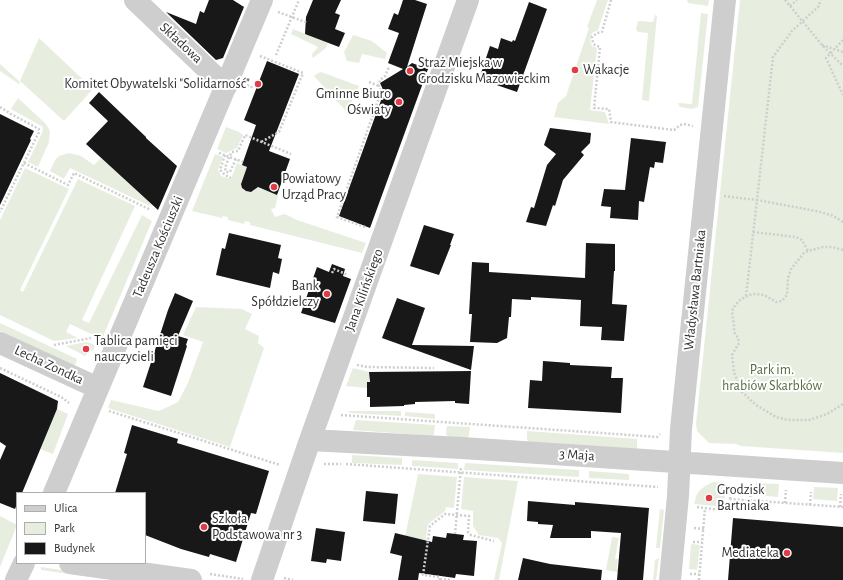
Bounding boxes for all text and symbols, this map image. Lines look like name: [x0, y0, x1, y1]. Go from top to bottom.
street label: Składowa: [156, 19, 206, 67]
place label: Straż Miejska w Grodzisku Mazowieckim: [418, 55, 550, 88]
place label: Wakacje: [583, 62, 629, 78]
marker: Wakacje: [570, 65, 580, 75]
marker: Straż Miejska w Grodzisku Mazowieckim: [405, 66, 415, 76]
place label: Komitet Obywatelski "Solidarność": [64, 76, 250, 92]
marker: Komitet Obywatelski "Solidarność": [253, 79, 263, 89]
place label: Gminne Biuro Oświaty: [316, 86, 391, 118]
marker: Gminne Biuro Oświaty: [394, 97, 404, 107]
place label: Powiatowy Urząd Pracy: [282, 171, 346, 204]
marker: Powiatowy Urząd Pracy: [269, 182, 279, 192]
street label: Tadeusza Kościuszki: [129, 194, 187, 300]
street label: Władysława Bartniaka: [680, 229, 710, 351]
street label: Jana Kilińskiego: [341, 247, 387, 333]
place label: Bank Spółdzielczy: [251, 278, 319, 310]
marker: Bank Spółdzielczy: [322, 289, 332, 299]
place label: Tablica pamięci nauczycieli: [94, 333, 178, 366]
street label: Lecha Zondka: [12, 342, 86, 388]
marker: Tablica pamięci nauczycieli: [81, 344, 91, 354]
park label: Park im. hrabiów Skarbków: [722, 362, 822, 394]
street label: 3 Maja: [559, 445, 595, 465]
place label: Grodzisk Bartniaka: [717, 482, 769, 514]
legend: [16, 492, 146, 564]
marker: Grodzisk Bartniaka: [704, 493, 714, 503]
text: Ulica: [54, 502, 77, 514]
place label: Szkoła Podstawowa nr 3: [212, 511, 302, 544]
text: Park: [54, 522, 75, 534]
marker: Szkoła Podstawowa nr 3: [199, 522, 209, 532]
text: Budynek: [54, 542, 95, 554]
place label: Mediateka: [721, 545, 779, 561]
marker: Mediateka: [782, 548, 792, 558]

